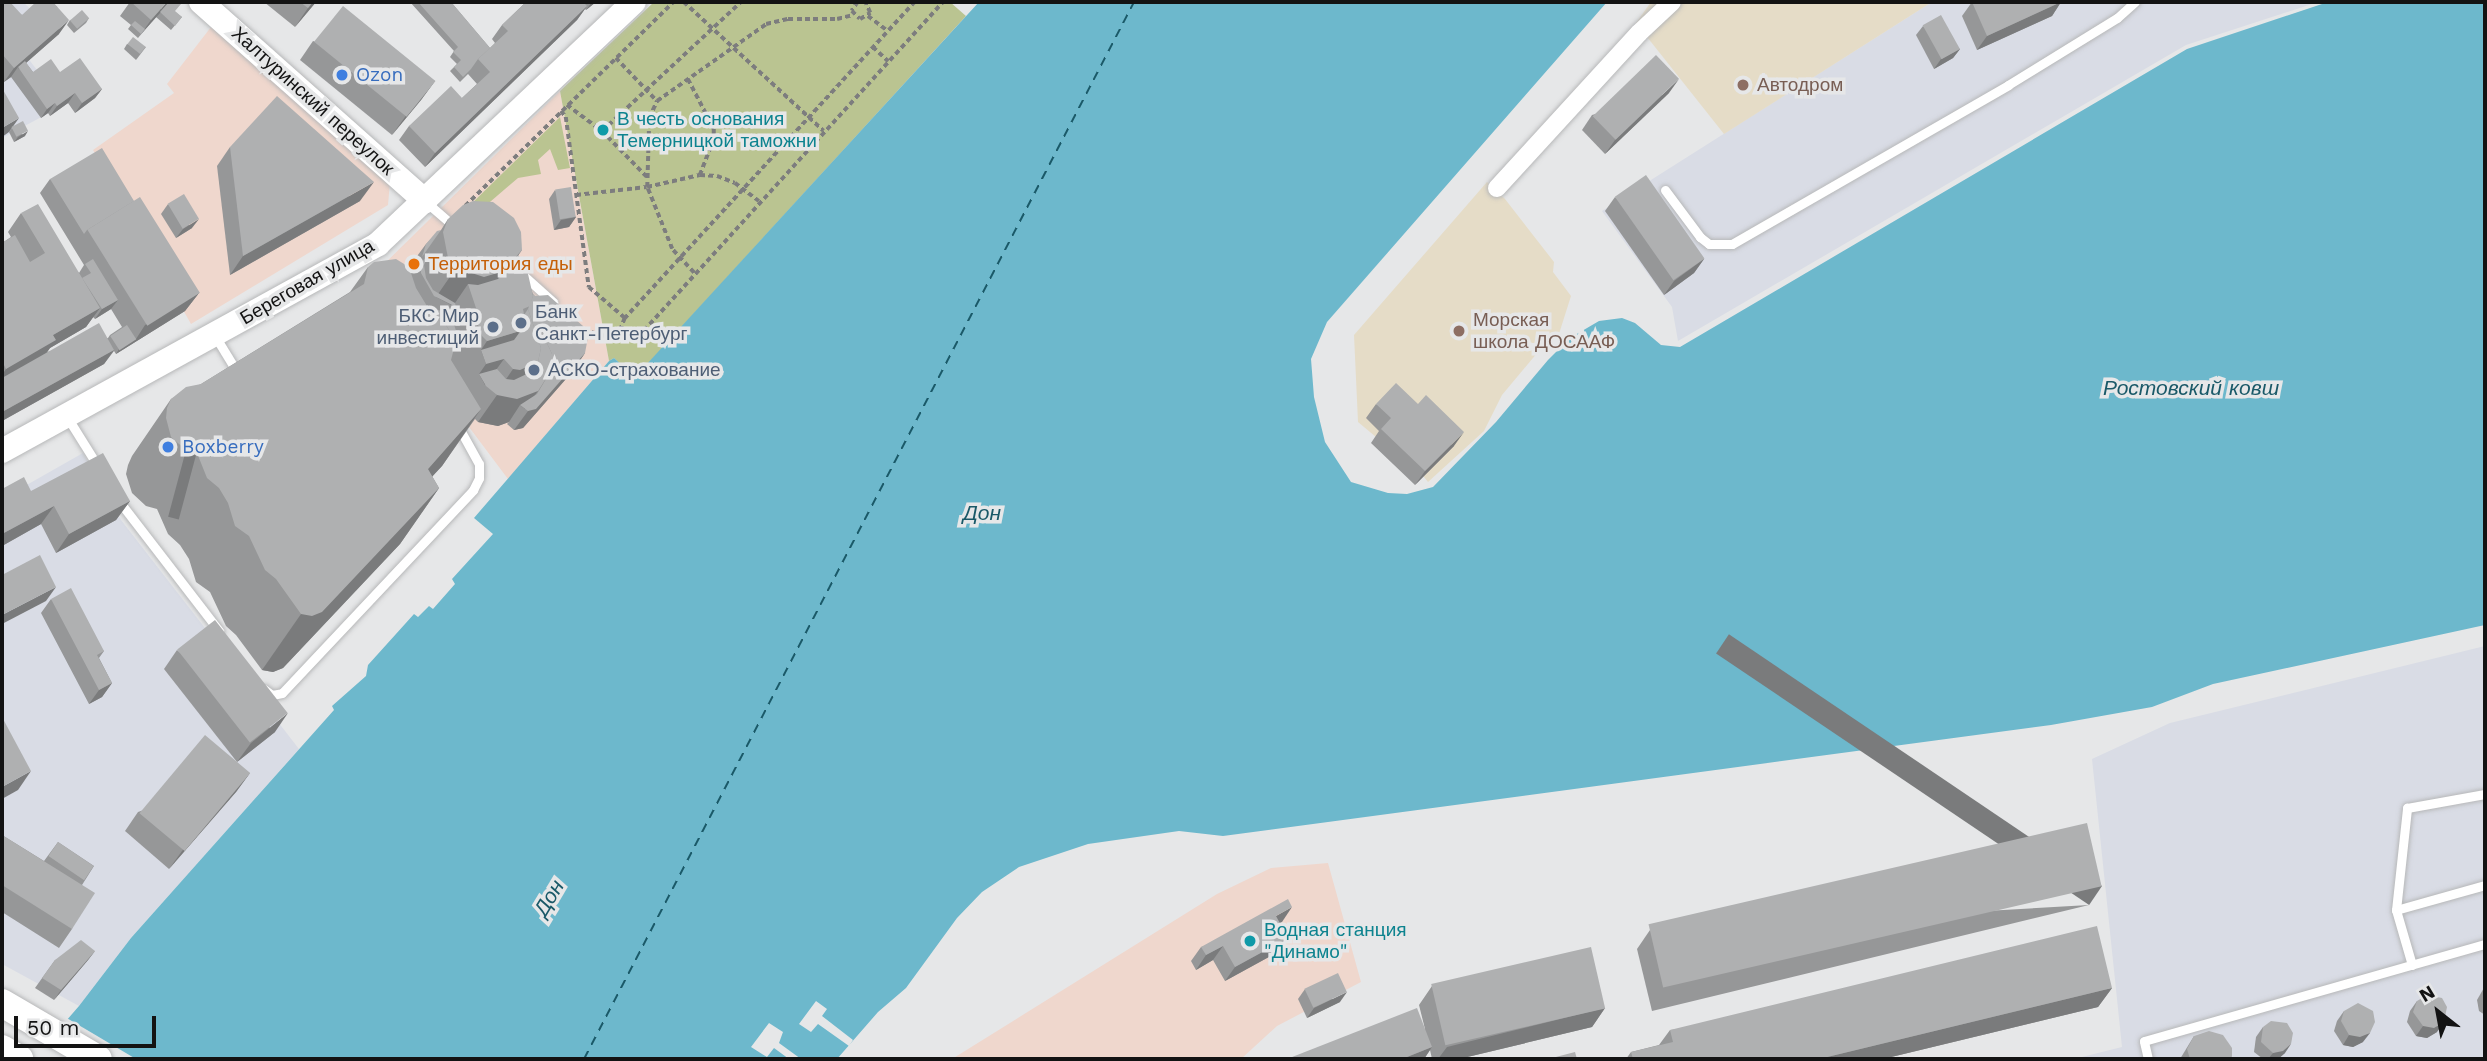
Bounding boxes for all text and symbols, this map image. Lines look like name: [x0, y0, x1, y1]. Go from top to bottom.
street label: Халтуринский переулок: [227, 22, 399, 180]
place label: Ozon: [356, 64, 403, 86]
marker: Ozon: [334, 67, 350, 83]
place label: Автодром: [1757, 74, 1843, 96]
marker: Автодром: [1735, 77, 1751, 93]
place label: В честь основания Темерницкой таможни: [617, 108, 817, 152]
marker: В честь основания Темерницкой таможни: [595, 122, 611, 138]
street label: Береговая улица: [236, 234, 378, 330]
place label: Территория еды: [428, 253, 573, 275]
marker: Территория еды: [406, 256, 422, 272]
place label: Банк Санкт-Петербург: [535, 301, 687, 345]
place label: БКС Мир инвестиций: [377, 305, 479, 349]
place label: Морская школа ДОСААФ: [1473, 309, 1615, 353]
marker: Банк Санкт-Петербург: [513, 315, 529, 331]
marker: БКС Мир инвестиций: [485, 319, 501, 335]
marker: Морская школа ДОСААФ: [1451, 323, 1467, 339]
place label: АСКО-страхование: [548, 359, 721, 381]
marker: АСКО-страхование: [526, 362, 542, 378]
water label: Ростовский ковш: [2103, 375, 2279, 401]
place label: Boxberry: [182, 436, 264, 458]
marker: Boxberry: [160, 439, 176, 455]
water label: Дон: [963, 500, 1001, 526]
water label: Дон: [528, 875, 570, 921]
place label: Водная станция "Динамо": [1264, 919, 1407, 963]
marker: Водная станция "Динамо": [1242, 933, 1258, 949]
north arrow: [2403, 977, 2473, 1047]
text: N: [2415, 980, 2439, 1007]
scale bar: [18, 1002, 159, 1046]
text: 50 m: [27, 1015, 79, 1040]

